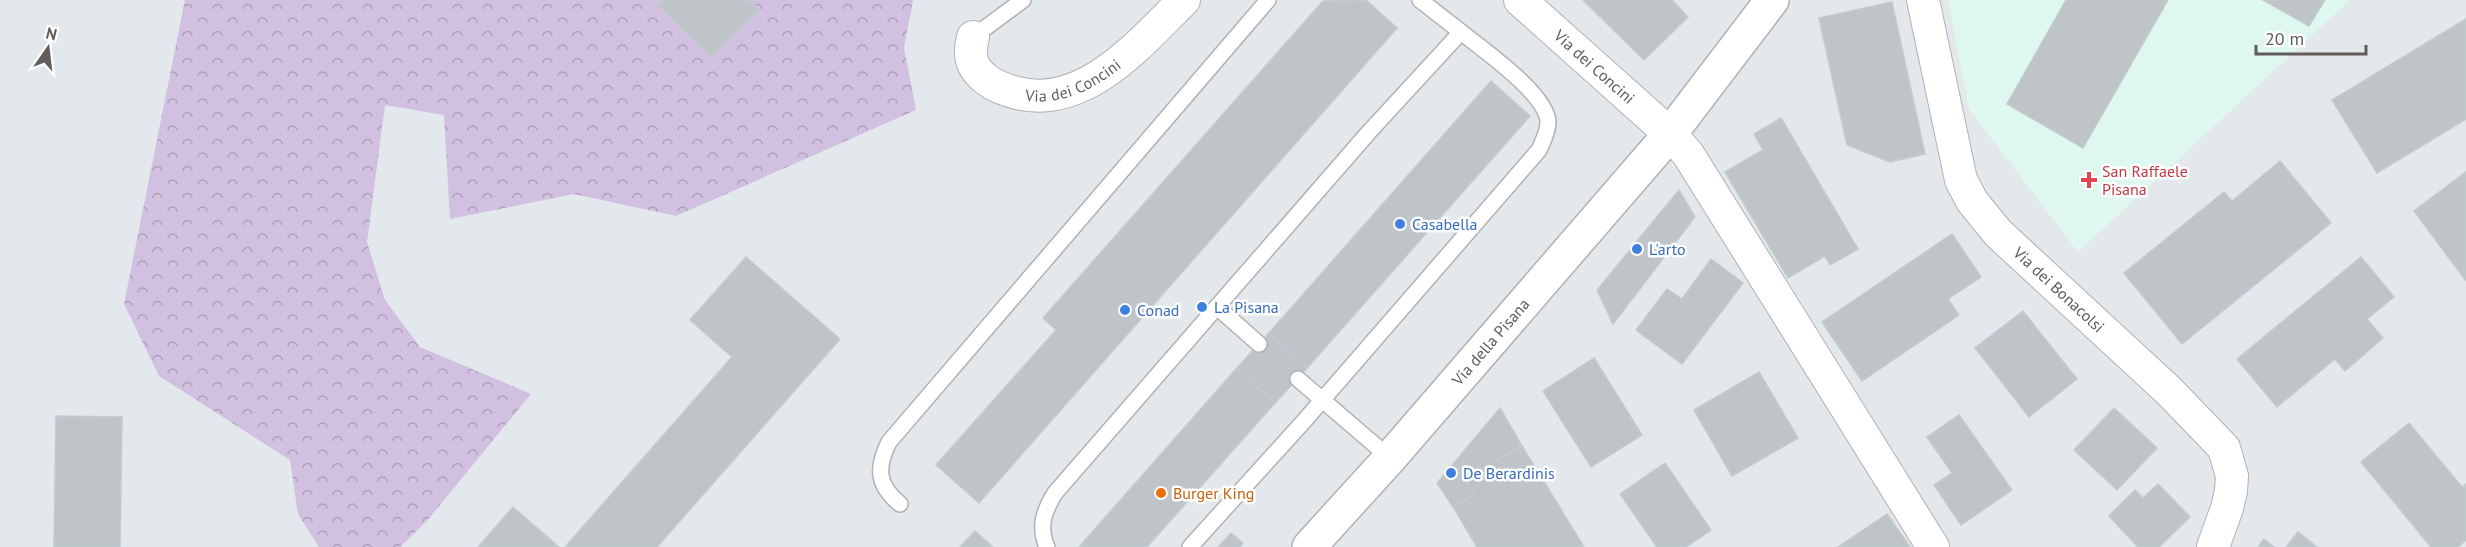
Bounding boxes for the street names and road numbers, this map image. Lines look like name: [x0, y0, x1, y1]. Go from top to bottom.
street label: Via dei Concini: [1549, 25, 1639, 108]
street label: Via dei Concini: [1023, 54, 1124, 106]
street label: Via dei Bonacolsi: [2009, 242, 2109, 336]
street label: Via della Pisana: [1447, 294, 1534, 390]

